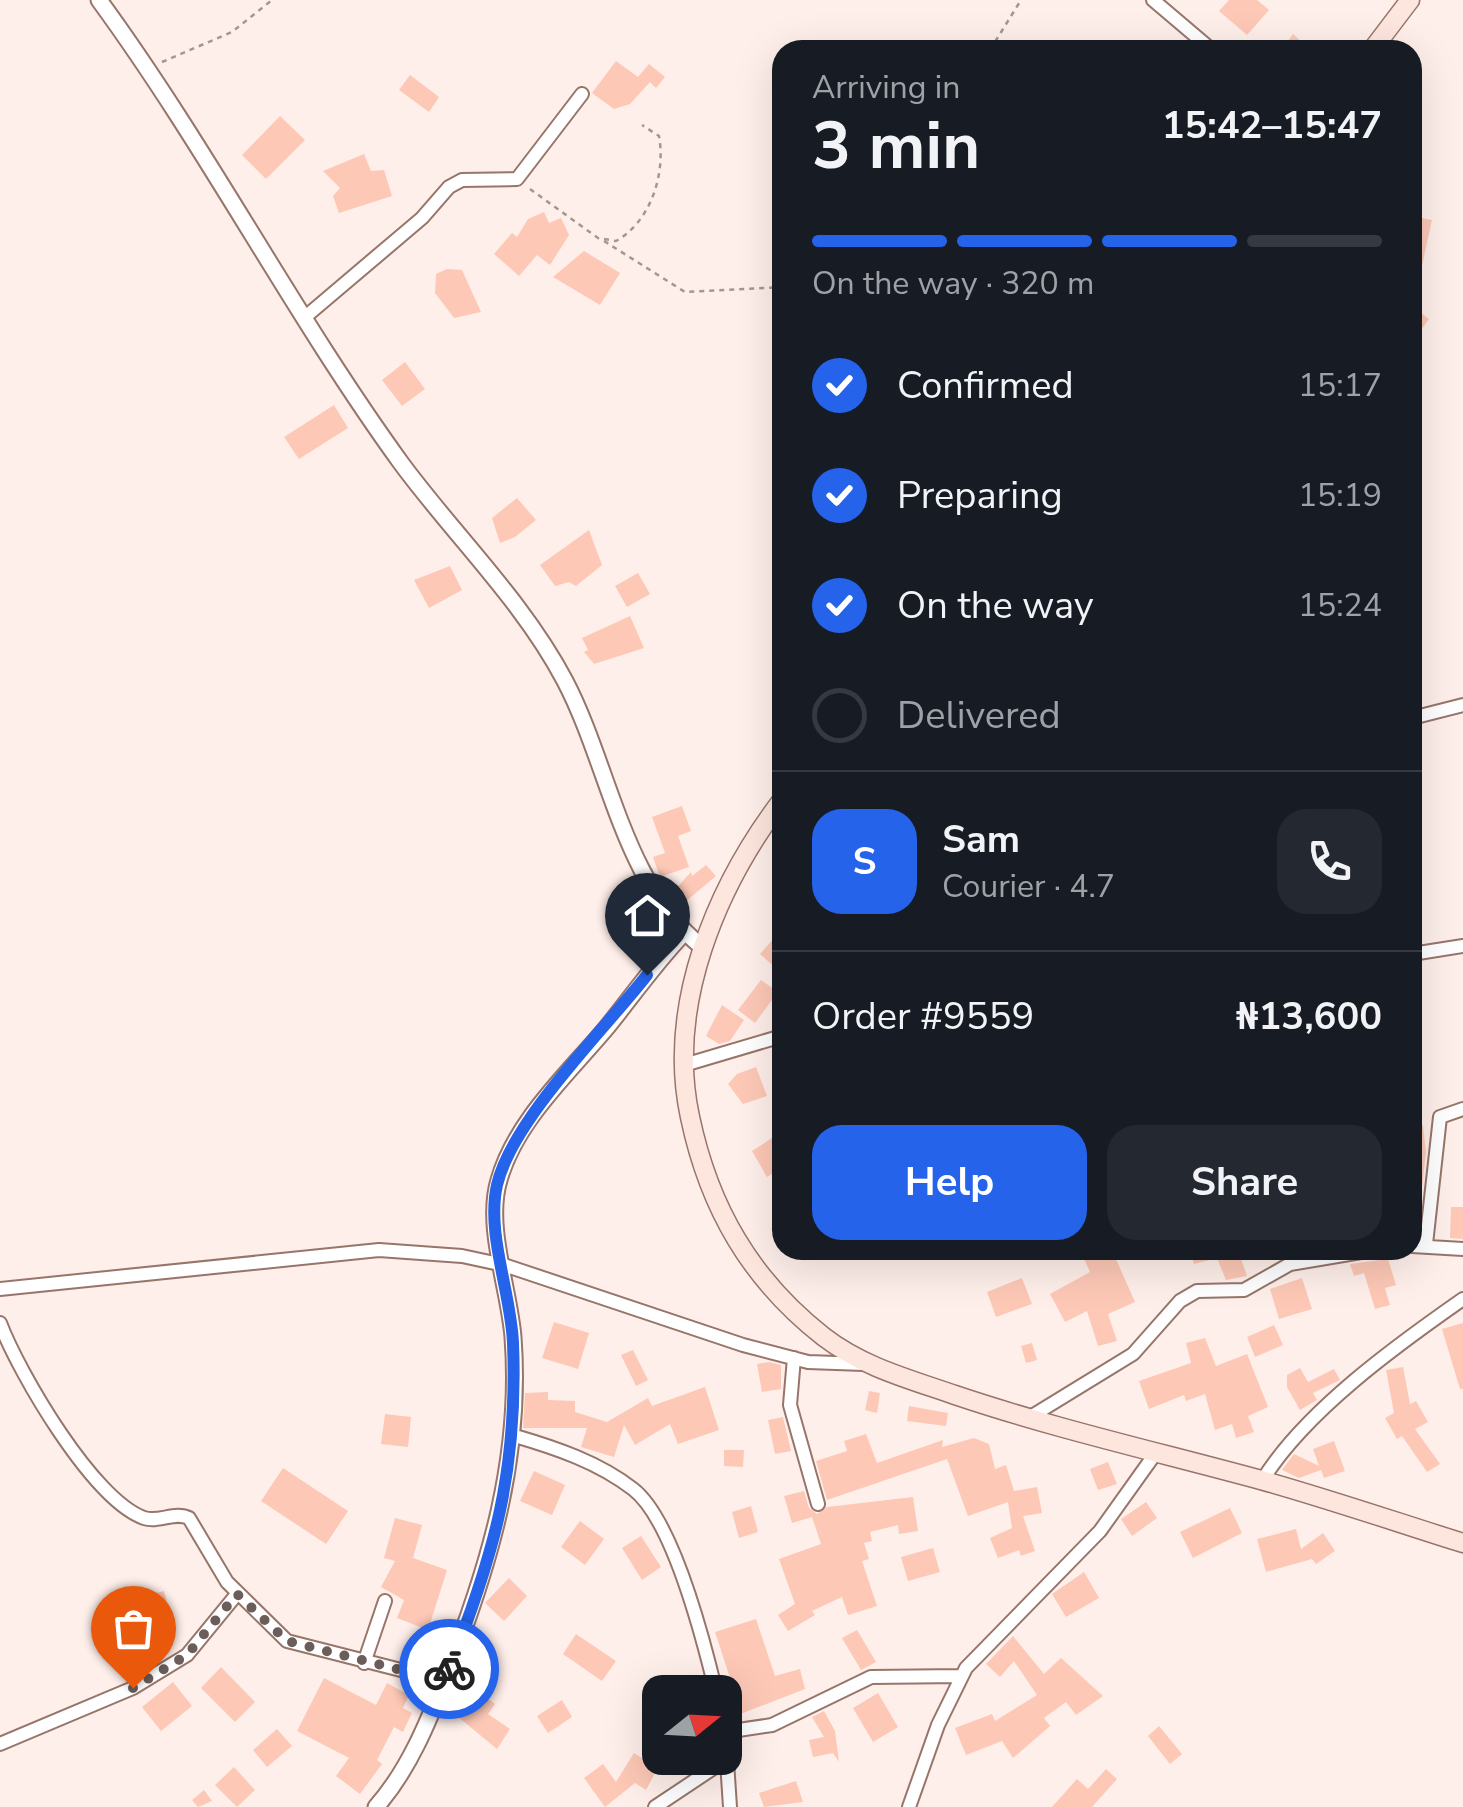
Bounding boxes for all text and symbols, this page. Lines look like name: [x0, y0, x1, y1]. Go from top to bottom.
text: Arriving in: [812, 66, 960, 109]
text: 15:42–15:47: [1162, 100, 1382, 151]
text: 3 min: [812, 102, 980, 191]
text: On the way · 320 m: [812, 262, 1094, 305]
icon: check: [812, 358, 867, 413]
text: Confirmed: [897, 360, 1074, 411]
text: 15:17: [1298, 364, 1382, 407]
icon: check: [812, 468, 867, 523]
text: Preparing: [897, 470, 1063, 521]
text: 15:19: [1298, 474, 1382, 517]
icon: check: [812, 578, 867, 633]
text: On the way: [897, 580, 1093, 631]
text: 15:24: [1298, 584, 1382, 627]
text: Delivered: [897, 690, 1061, 741]
button: phone: [1277, 809, 1382, 914]
text: Sam: [942, 814, 1020, 865]
text: S: [853, 836, 876, 887]
text: Courier · 4.7: [942, 865, 1115, 908]
pin: [605, 873, 690, 976]
icon: home: [620, 888, 675, 943]
text: Order #9559: [812, 991, 1034, 1042]
text: ₦13,600: [1236, 991, 1382, 1042]
button: Help: [812, 1125, 1087, 1240]
button: Share: [1107, 1125, 1382, 1240]
pin: [91, 1586, 176, 1689]
icon: bag: [106, 1601, 161, 1656]
courier: [399, 1619, 499, 1719]
icon: bike: [422, 1642, 477, 1697]
north arrow: [642, 1675, 742, 1775]
map controls: [642, 1675, 742, 1775]

